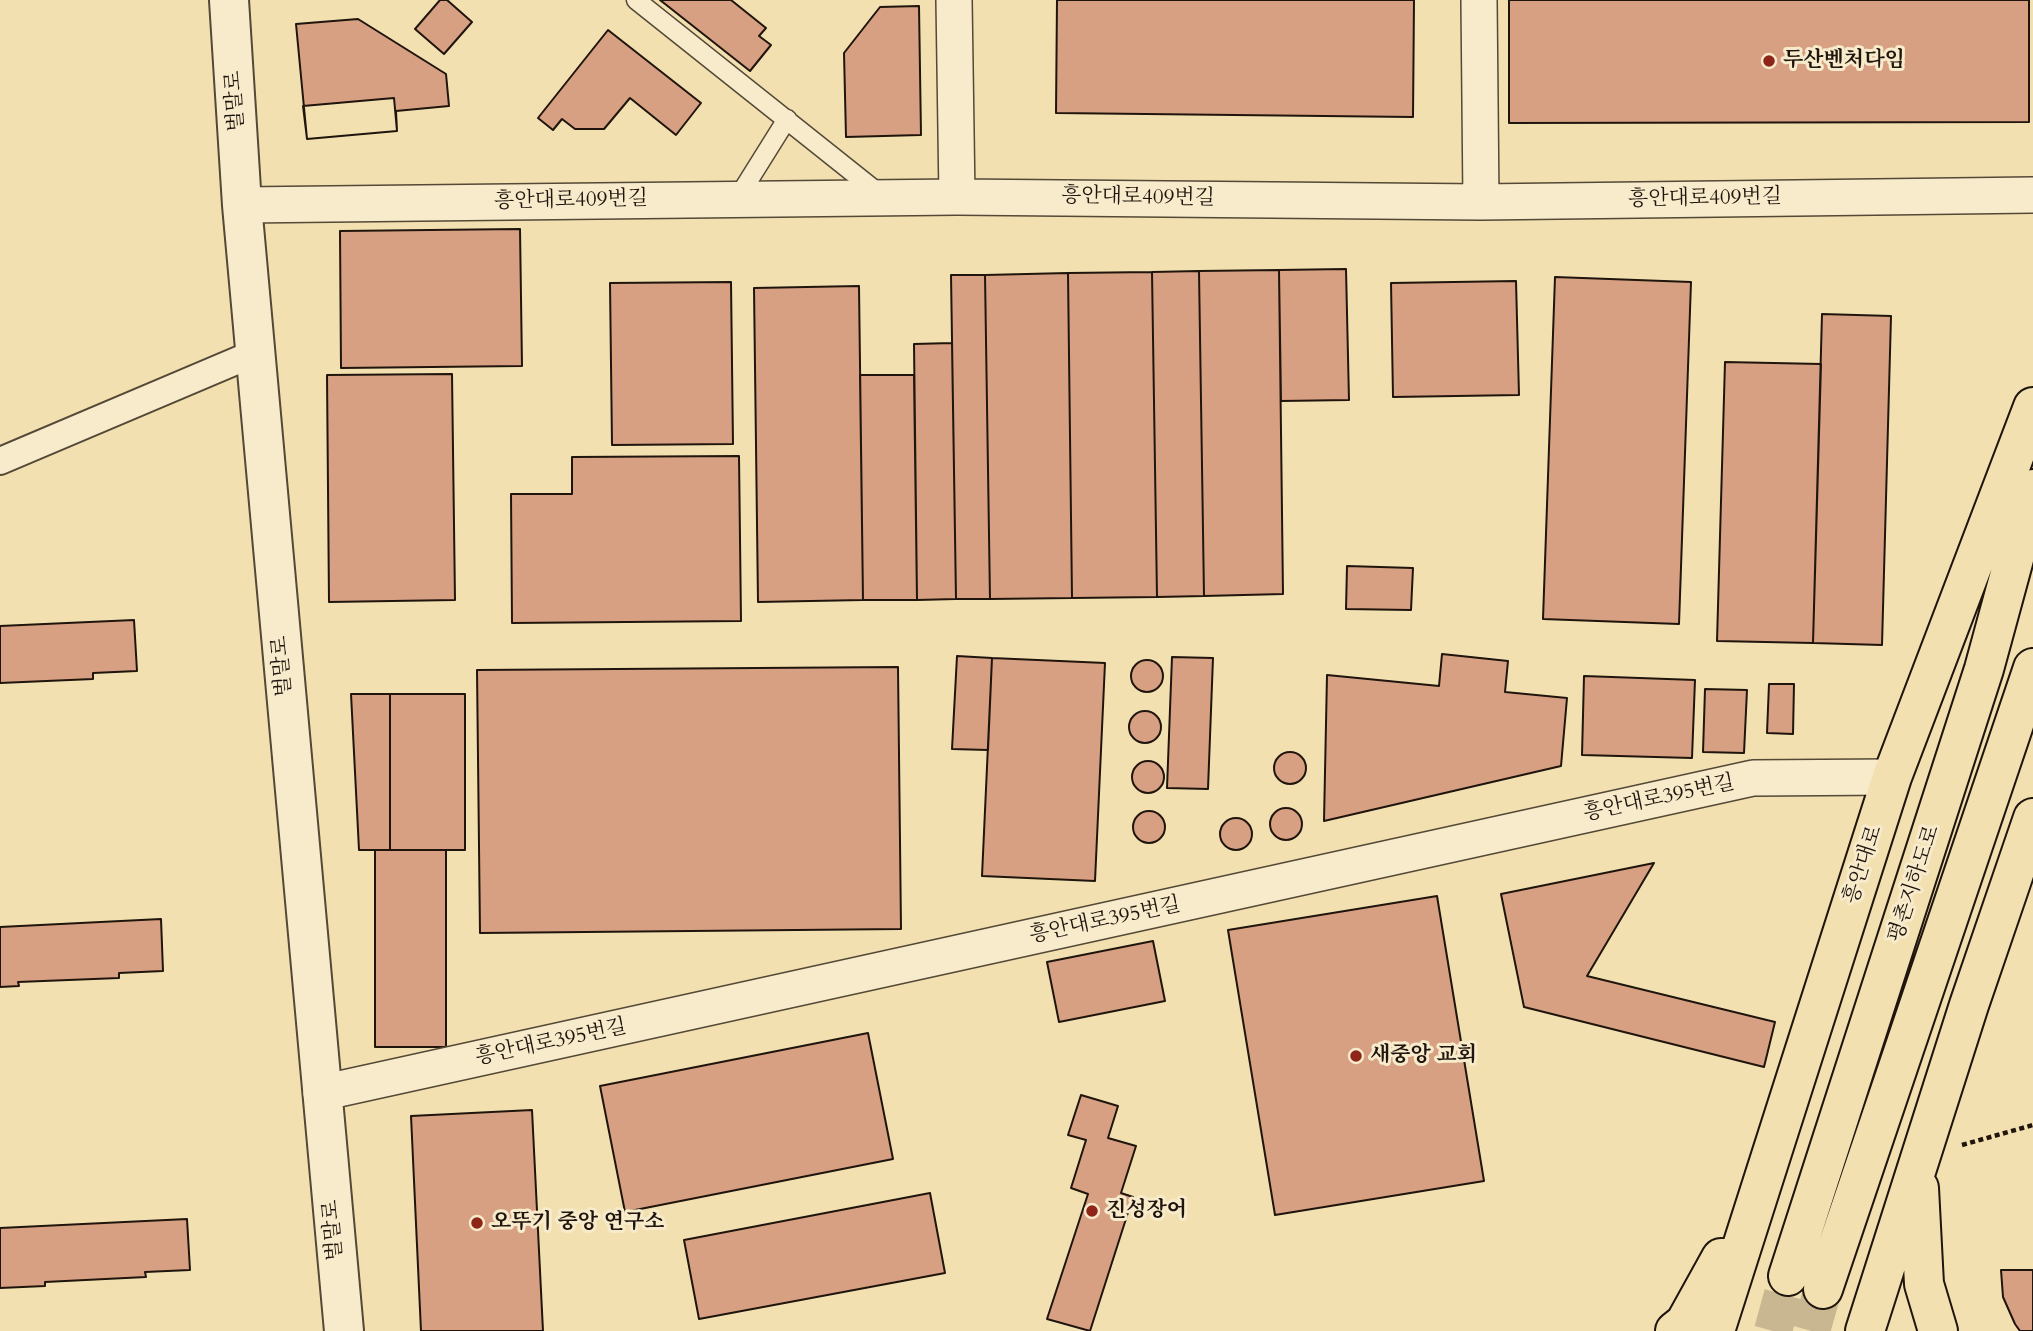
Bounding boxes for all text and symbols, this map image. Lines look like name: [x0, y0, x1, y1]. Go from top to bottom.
place label: 두산벤처다임: [1783, 48, 1905, 74]
marker: 두산벤처다임: [1761, 53, 1777, 69]
street label: 벌말로: [221, 70, 251, 132]
street label: 흥안대로409번길: [1061, 184, 1215, 212]
street label: 흥안대로409번길: [1628, 185, 1782, 213]
street label: 흥안대로409번길: [494, 187, 648, 215]
street label: 벌말로: [268, 635, 298, 697]
street label: 흥안대로395번길: [1581, 771, 1737, 827]
street label: 평촌지하도로: [1884, 822, 1946, 946]
street label: 흥안대로: [1839, 823, 1889, 907]
street label: 흥안대로395번길: [1027, 893, 1183, 949]
street label: 흥안대로395번길: [473, 1015, 629, 1071]
place label: 새중앙 교회: [1370, 1043, 1477, 1069]
marker: 새중앙 교회: [1348, 1048, 1364, 1064]
place label: 진성장어: [1106, 1198, 1187, 1224]
street label: 벌말로: [319, 1199, 349, 1261]
marker: 진성장어: [1084, 1203, 1100, 1219]
place label: 오뚜기 중앙 연구소: [491, 1210, 665, 1236]
marker: 오뚜기 중앙 연구소: [469, 1215, 485, 1231]

